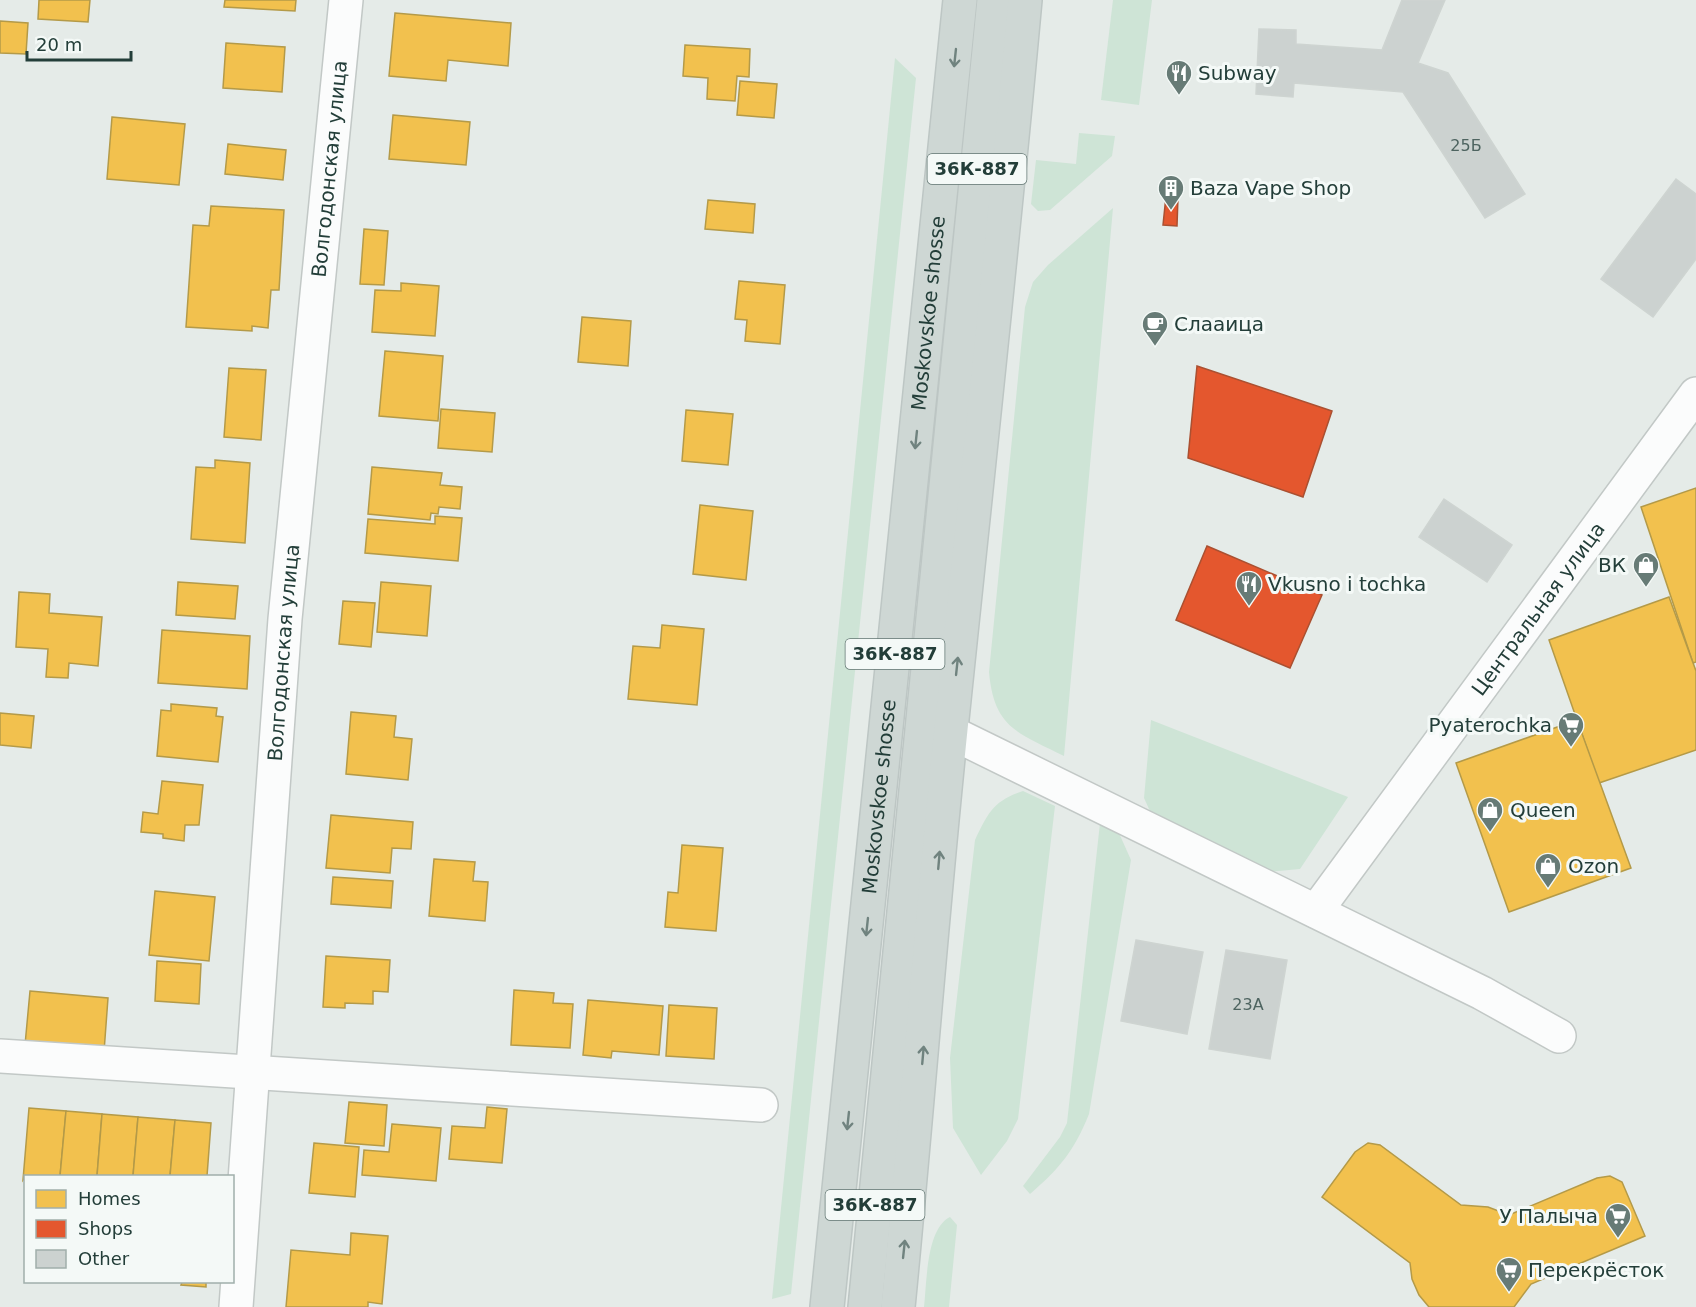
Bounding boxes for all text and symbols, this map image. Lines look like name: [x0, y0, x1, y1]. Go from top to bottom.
scale bar: [27, 24, 130, 62]
text: 20 m: [36, 34, 82, 55]
one-way arrow: [949, 48, 960, 68]
restaurant icon: Subway: [1164, 58, 1194, 96]
street label: Волгодонская улица: [307, 59, 352, 279]
place label: Subway: [1198, 61, 1277, 85]
house number: 25Б: [1450, 136, 1482, 155]
road number: 36К-887: [928, 154, 1026, 184]
building icon: Baza Vape Shop: [1156, 173, 1186, 211]
place label: Baza Vape Shop: [1190, 176, 1351, 200]
street label: Moskovskoe shosse: [906, 215, 950, 412]
cafe icon: Слааица: [1140, 309, 1170, 347]
place label: Слааица: [1174, 312, 1264, 336]
one-way arrow: [910, 430, 921, 450]
street label: Центральная улица: [1466, 517, 1610, 700]
street label: Волгодонская улица: [263, 543, 304, 762]
shop icon: ВК: [1631, 550, 1661, 588]
place label: ВК: [1598, 553, 1626, 577]
restaurant icon: Vkusno i tochka: [1234, 569, 1264, 607]
place label: Vkusno i tochka: [1268, 572, 1426, 596]
road number: 36К-887: [846, 639, 944, 669]
one-way arrow: [952, 657, 963, 677]
street label: Moskovskoe shosse: [857, 698, 901, 895]
supermarket icon: Pyaterochka: [1556, 710, 1586, 748]
place label: Pyaterochka: [1429, 713, 1552, 737]
shop icon: Queen: [1475, 795, 1505, 833]
place label: Queen: [1510, 798, 1576, 822]
one-way arrow: [934, 851, 945, 871]
shop icon: Ozon: [1533, 851, 1563, 889]
place label: Ozon: [1568, 854, 1619, 878]
one-way arrow: [861, 916, 872, 936]
house number: 23А: [1232, 995, 1264, 1014]
one-way arrow: [918, 1045, 929, 1065]
one-way arrow: [842, 1110, 853, 1130]
legend: [24, 1175, 234, 1283]
text: Homes: [78, 1188, 141, 1209]
road number: 36К-887: [826, 1190, 924, 1220]
supermarket icon: У Палыча: [1603, 1201, 1633, 1239]
place label: У Палыча: [1500, 1204, 1598, 1228]
text: Shops: [78, 1218, 133, 1239]
one-way arrow: [898, 1239, 909, 1259]
text: Other: [78, 1248, 130, 1269]
supermarket icon: Перекрёсток: [1494, 1255, 1524, 1293]
place label: Перекрёсток: [1528, 1258, 1664, 1282]

